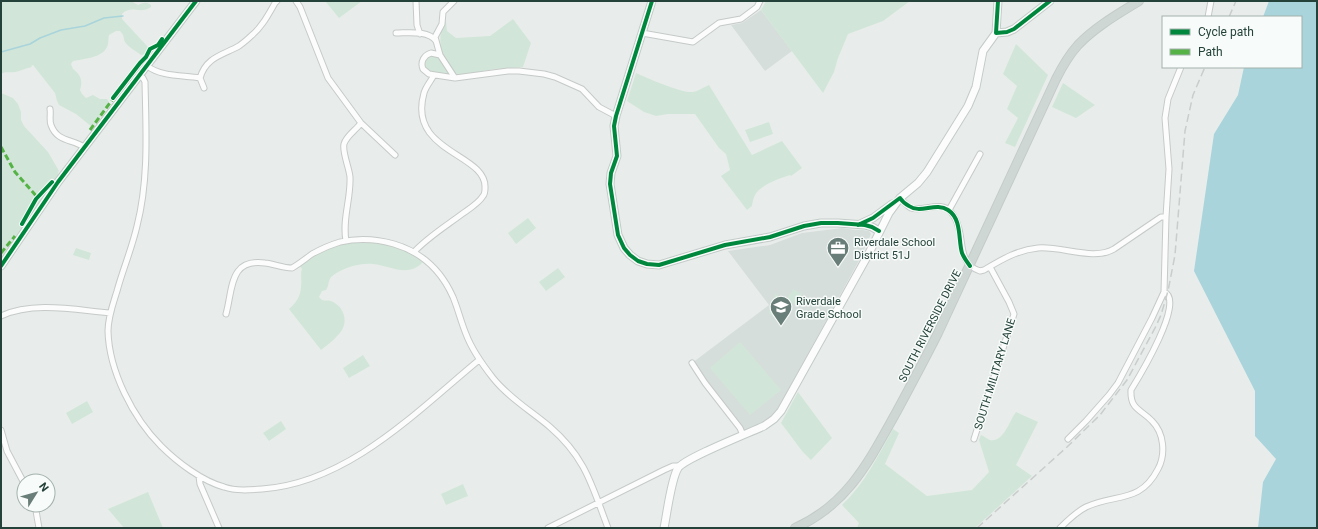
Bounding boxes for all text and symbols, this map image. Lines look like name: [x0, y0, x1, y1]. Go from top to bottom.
legend: [1162, 16, 1302, 68]
text: Cycle path: [1198, 25, 1254, 39]
text: Path: [1198, 45, 1223, 59]
office icon: Riverdale School District 51J: [825, 235, 851, 268]
place label: Riverdale School District 51J: [854, 236, 935, 262]
street label: SOUTH RIVERSIDE DRIVE: [896, 268, 964, 384]
school or university icon: Riverdale Grade School: [768, 294, 794, 327]
place label: Riverdale Grade School: [796, 295, 861, 321]
street label: SOUTH MILITARY LANE: [972, 317, 1018, 431]
north arrow: [16, 473, 56, 513]
text: N: [36, 480, 51, 494]

